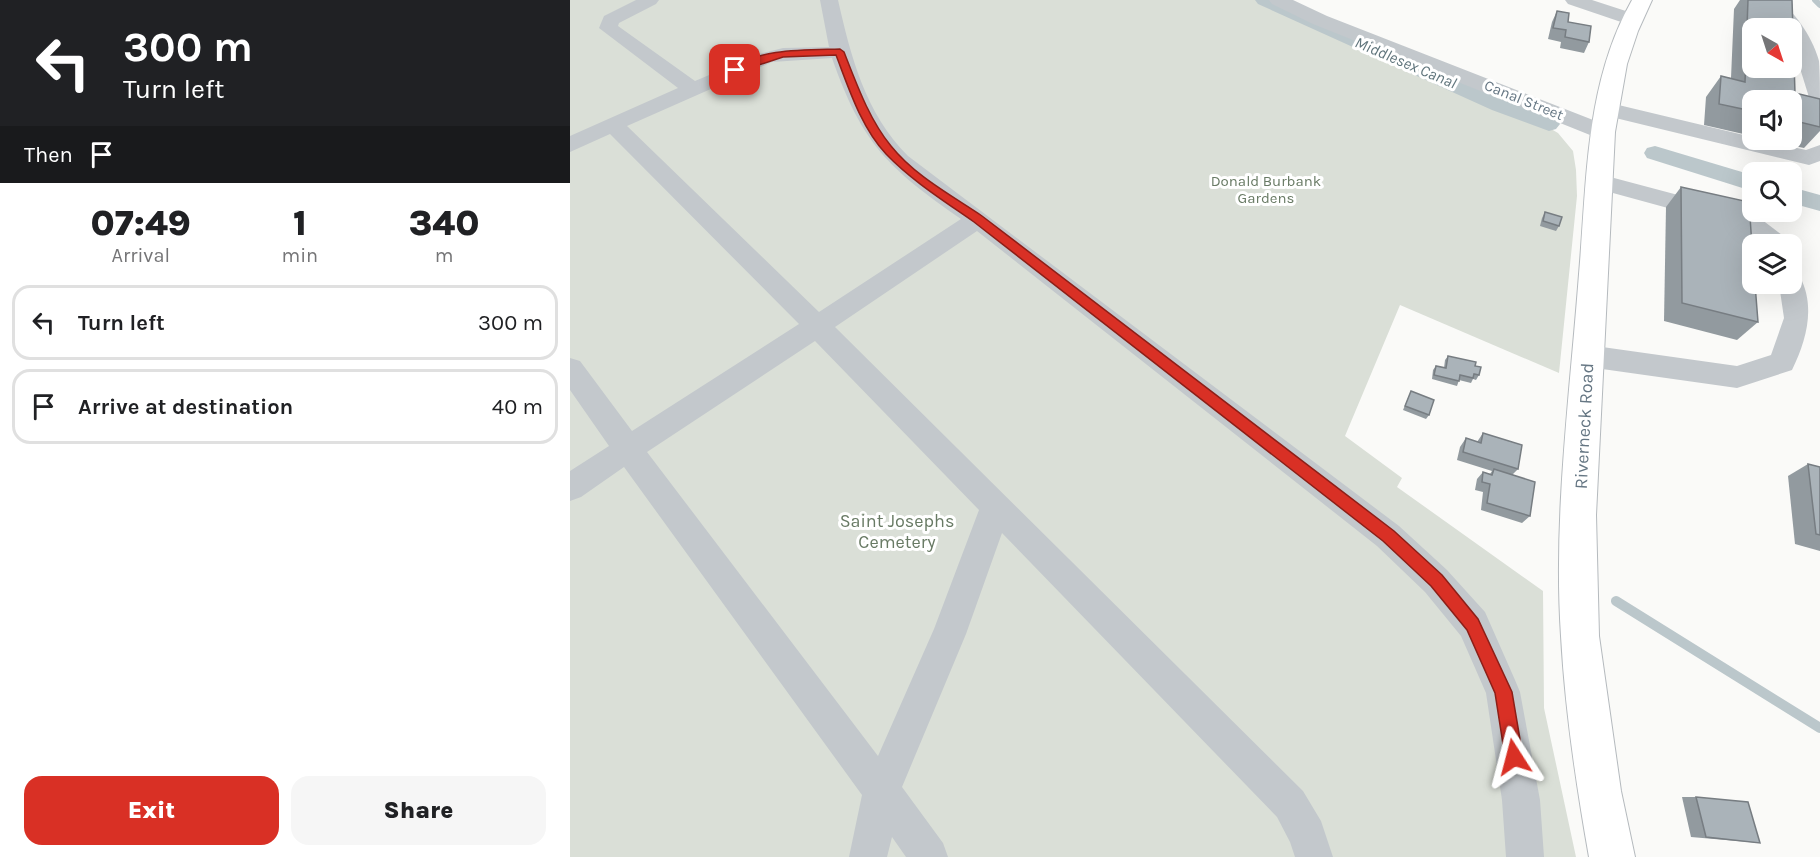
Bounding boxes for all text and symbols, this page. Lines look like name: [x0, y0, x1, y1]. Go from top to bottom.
north arrow: [1742, 18, 1802, 78]
map controls: [1742, 18, 1802, 294]
text: 300 m: [123, 22, 253, 72]
icon: left: [24, 24, 102, 102]
water label: Middlesex Canal: [1352, 33, 1459, 92]
pin: [709, 44, 760, 95]
icon: arrive: [718, 53, 751, 86]
text: Turn left: [123, 73, 224, 105]
street label: Canal Street: [1482, 76, 1567, 124]
button: sound: [1742, 90, 1802, 150]
icon: arrive: [85, 138, 118, 171]
text: Then: [24, 142, 73, 168]
button: search: [1742, 162, 1802, 222]
park label: Donald Burbank Gardens: [1211, 172, 1321, 207]
text: 07:49: [91, 202, 191, 244]
text: 1: [293, 202, 307, 244]
text: 340: [409, 202, 479, 244]
button: layers: [1742, 234, 1802, 294]
text: Arrival: [111, 244, 170, 267]
text: min: [281, 244, 318, 267]
text: m: [435, 244, 453, 267]
icon: left: [27, 306, 60, 339]
text: Turn left: [78, 310, 165, 336]
text: 300 m: [478, 310, 543, 336]
street label: Riverneck Road: [1570, 362, 1598, 490]
icon: arrive: [27, 390, 60, 423]
text: Arrive at destination: [78, 394, 293, 420]
text: 40 m: [492, 394, 543, 420]
park label: Saint Josephs Cemetery: [840, 510, 954, 553]
position arrow: [1482, 725, 1546, 789]
button: Exit: [24, 776, 279, 845]
button: Share: [291, 776, 546, 845]

